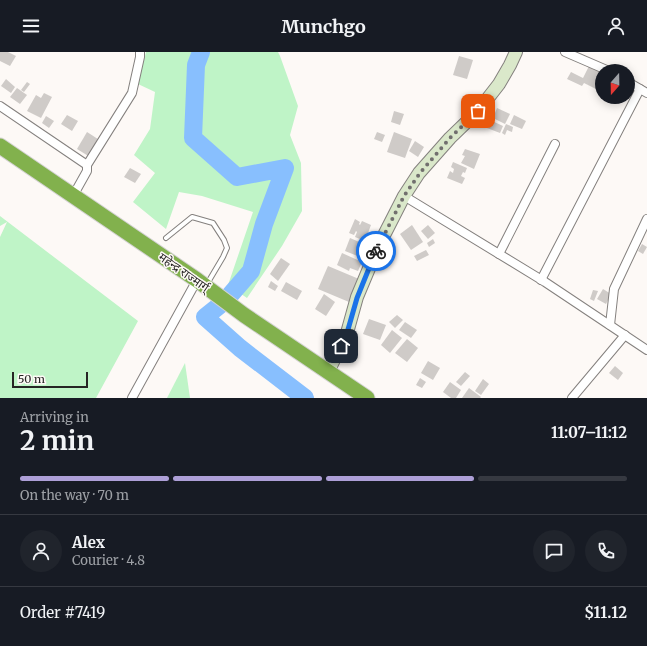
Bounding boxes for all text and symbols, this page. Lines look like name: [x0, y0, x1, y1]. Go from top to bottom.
icon: menu: [20, 15, 42, 37]
text: Munchgo: [281, 15, 366, 38]
icon: person: [605, 15, 627, 37]
north arrow: [595, 64, 635, 104]
map controls: [595, 64, 635, 104]
pin: [461, 94, 495, 128]
icon: bag: [467, 100, 489, 122]
courier: [356, 231, 396, 271]
icon: bike: [365, 240, 387, 262]
street label: महेन्द्र राज्मार्ग्: [156, 249, 214, 296]
pin: [324, 329, 358, 363]
icon: home: [330, 335, 352, 357]
scale bar: [12, 370, 88, 389]
text: 50 m: [18, 372, 45, 386]
text: Arriving in: [20, 409, 89, 426]
text: 11:07–11:12: [551, 423, 627, 442]
text: 2 min: [20, 424, 94, 457]
text: On the way · 70 m: [20, 487, 129, 504]
button: person: [20, 530, 62, 572]
button: chat: [533, 530, 575, 572]
button: phone: [585, 530, 627, 572]
text: Alex: [72, 533, 105, 552]
text: Courier · 4.8: [72, 552, 145, 569]
text: Order #7419: [20, 603, 105, 622]
text: $11.12: [584, 603, 627, 622]

